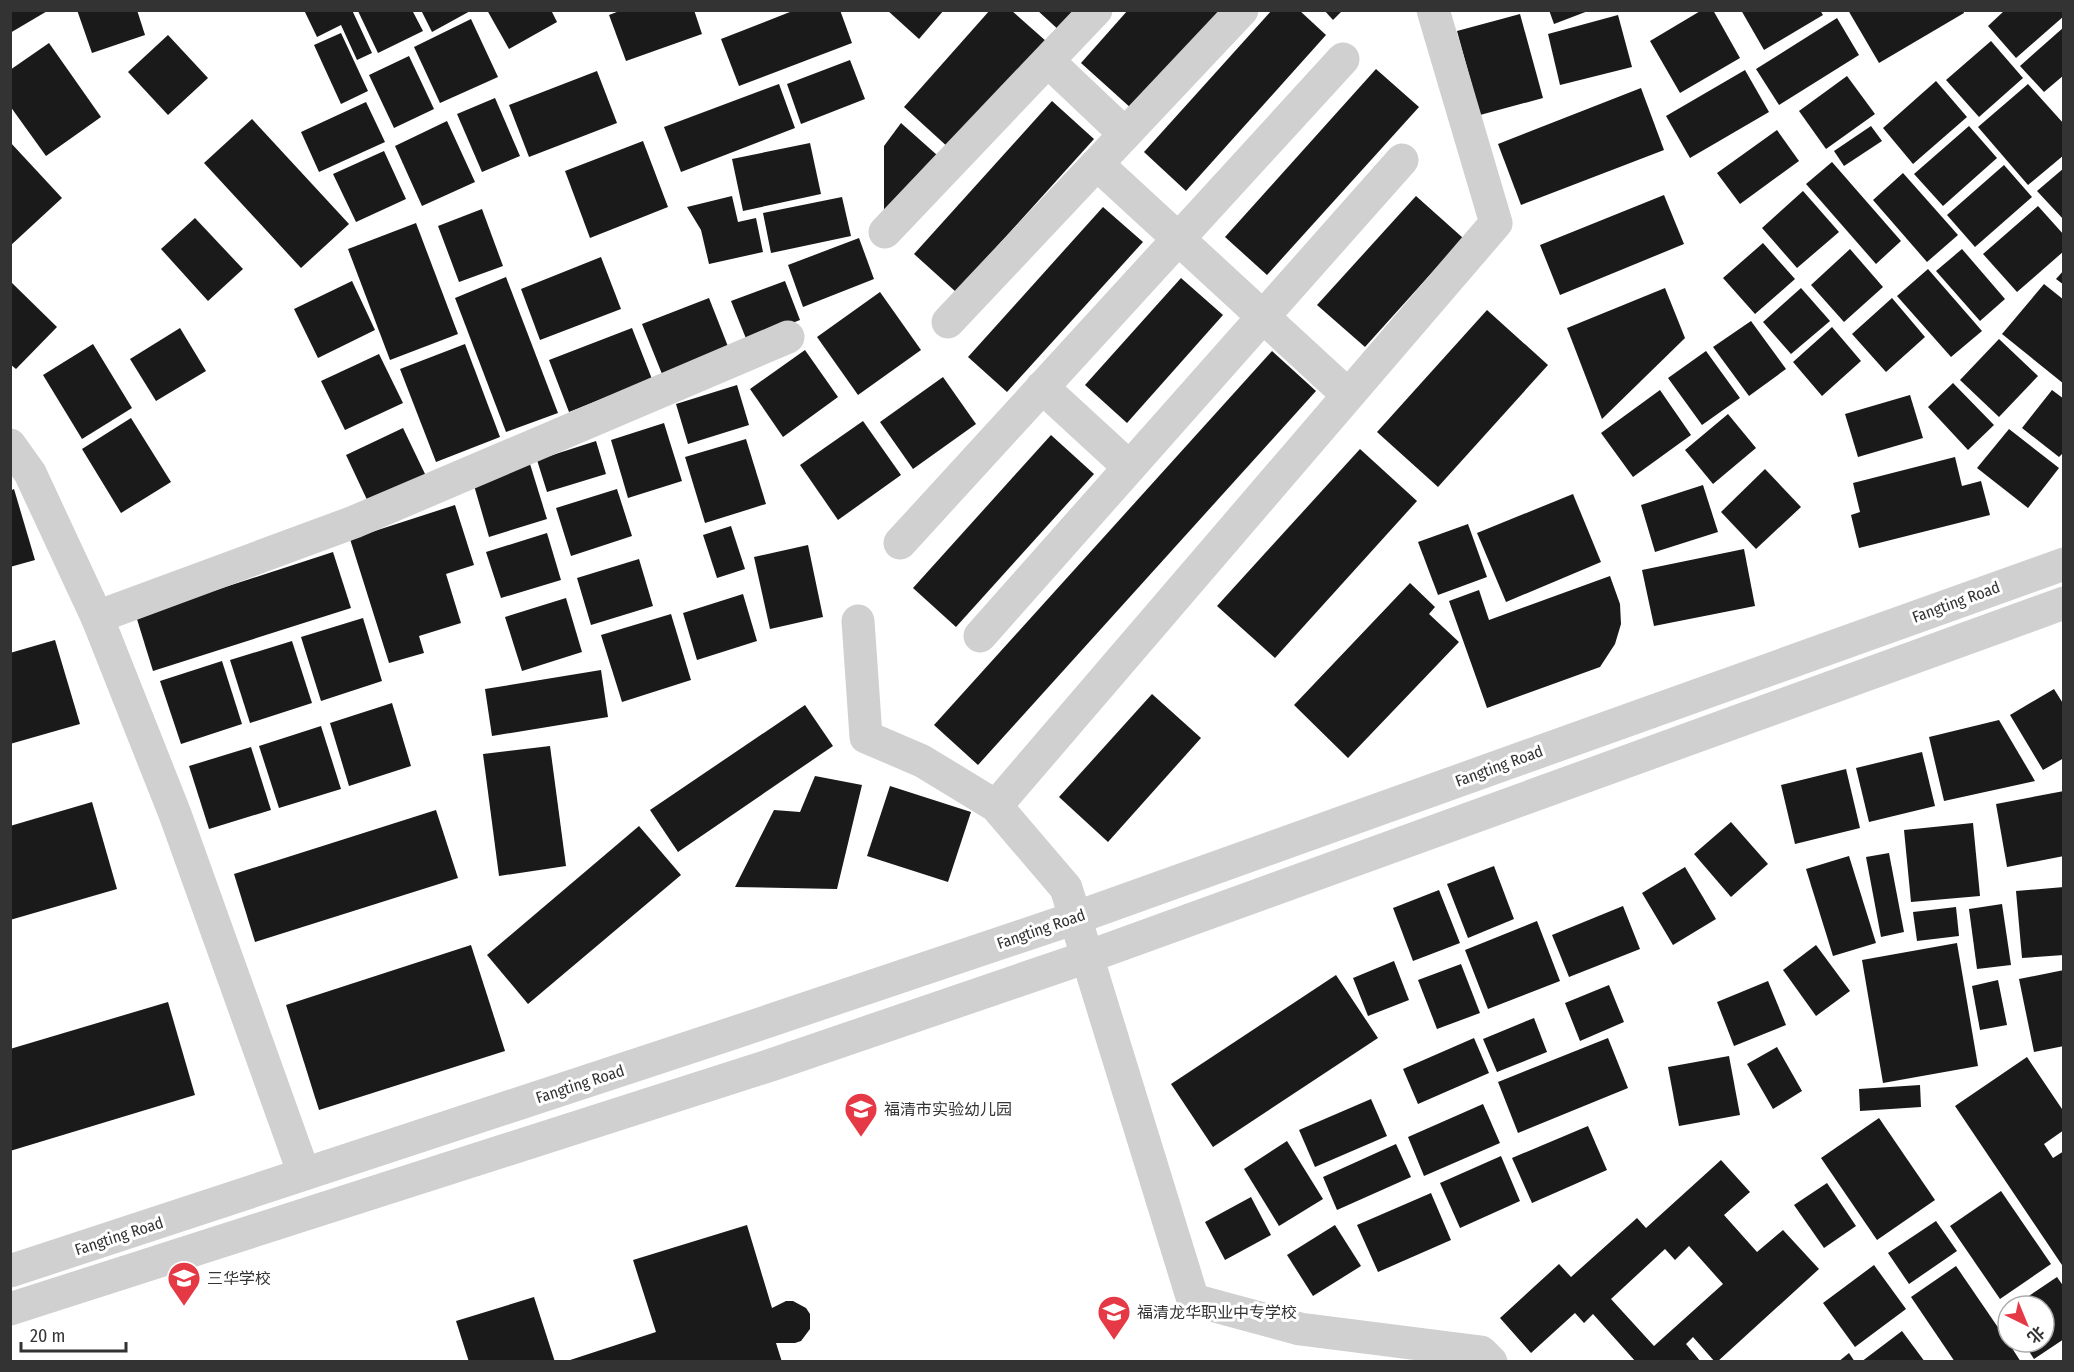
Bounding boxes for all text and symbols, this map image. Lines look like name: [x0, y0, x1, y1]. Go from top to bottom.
street label: Fangting Road: [1910, 577, 2002, 627]
street label: Fangting Road: [1453, 741, 1545, 791]
street label: Fangting Road: [994, 905, 1088, 953]
street label: Fangting Road: [533, 1061, 627, 1107]
school or university icon: 福清市实验幼儿园: [843, 1091, 879, 1138]
place label: 福清市实验幼儿园: [884, 1100, 1012, 1119]
street label: Fangting Road: [72, 1213, 166, 1259]
school or university icon: 三华学校: [166, 1260, 202, 1307]
place label: 三华学校: [207, 1269, 271, 1288]
school or university icon: 福清龙华职业中专学校: [1096, 1294, 1132, 1341]
north arrow: [1996, 1294, 2056, 1354]
place label: 福清龙华职业中专学校: [1137, 1303, 1297, 1322]
scale bar: [21, 1315, 126, 1353]
text: 北: [2024, 1322, 2048, 1347]
text: 20 m: [30, 1325, 65, 1347]

